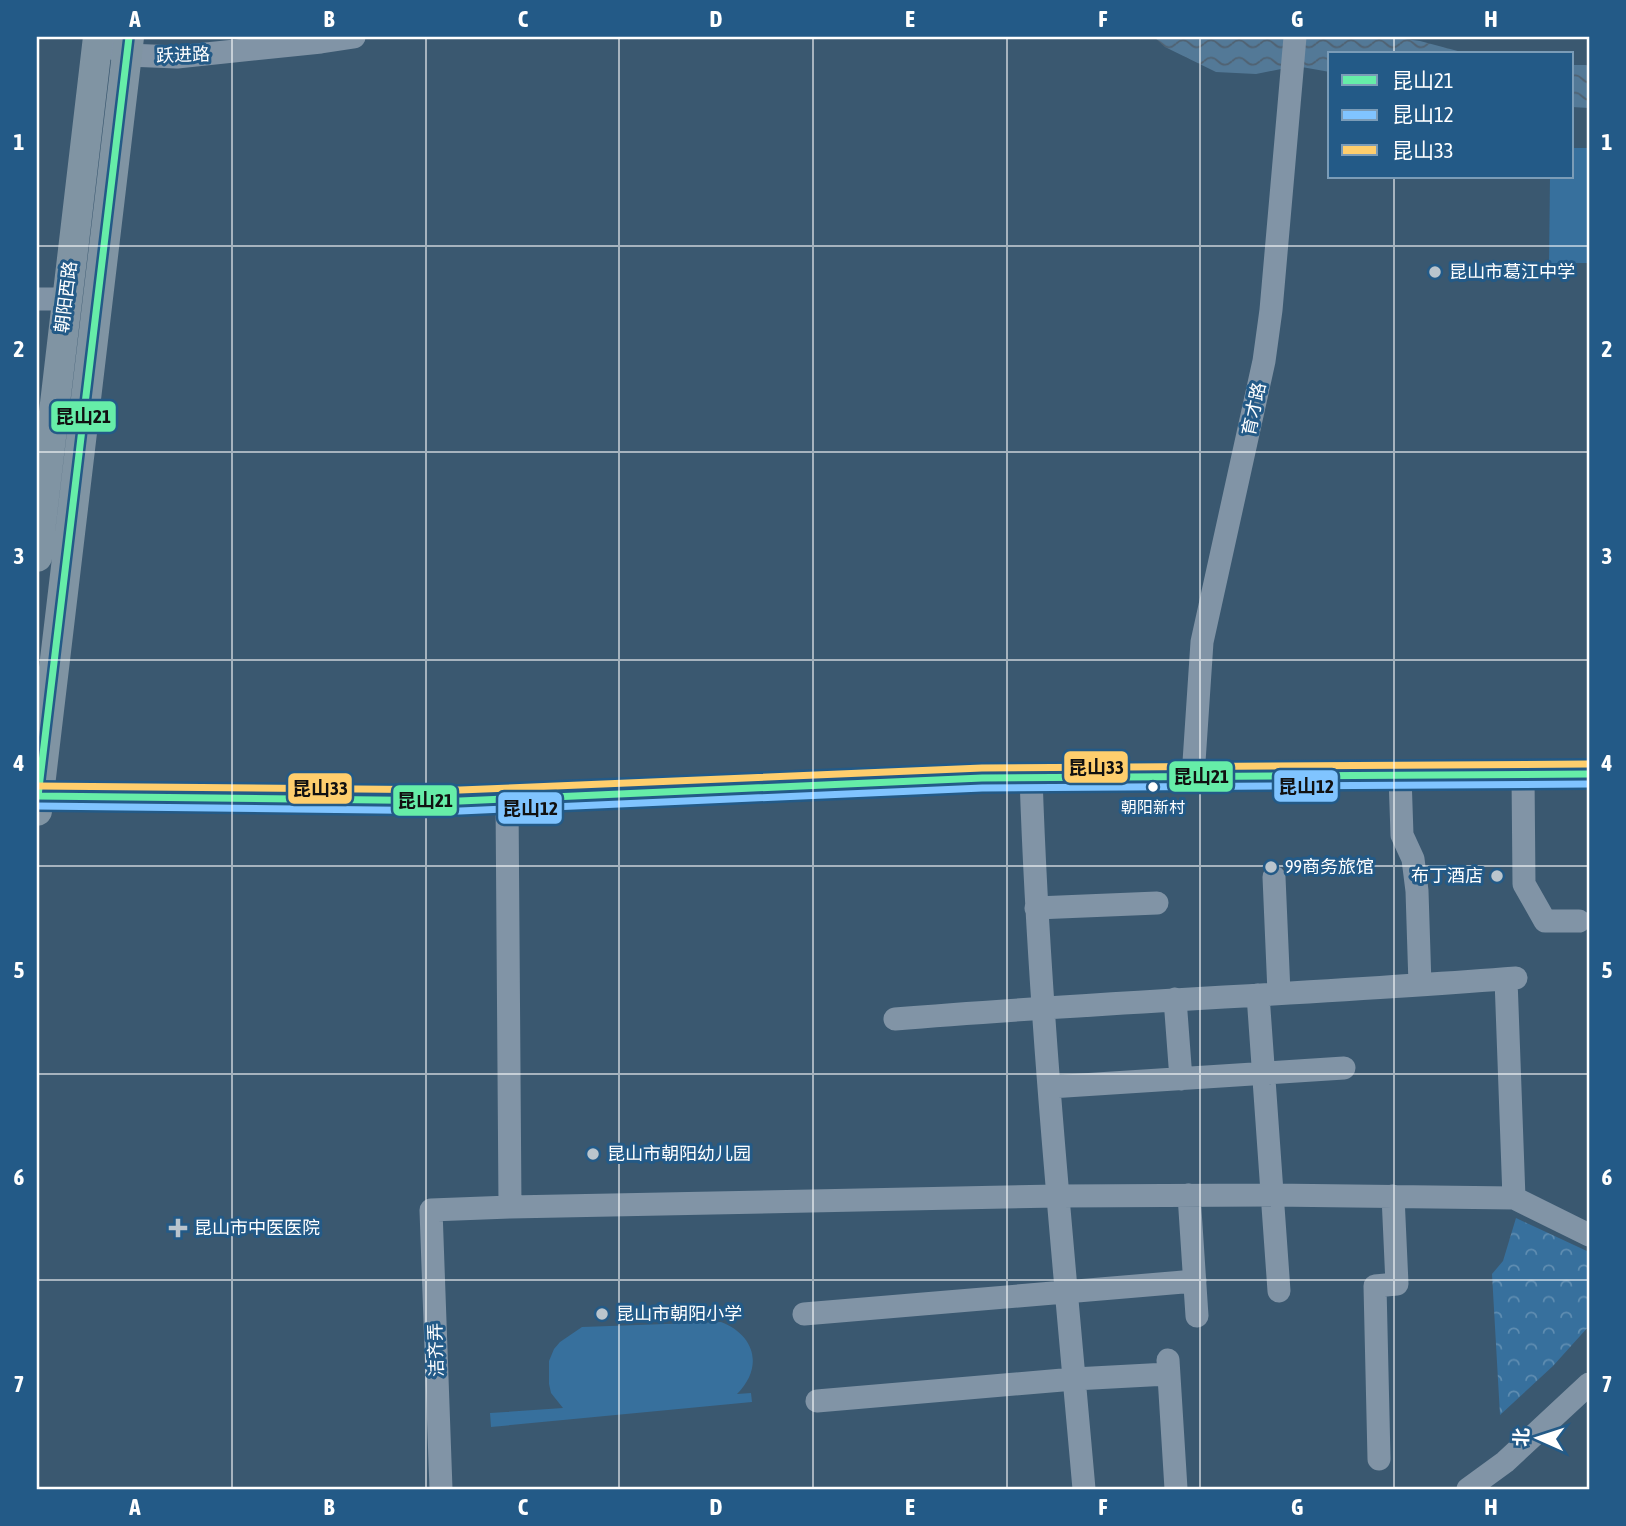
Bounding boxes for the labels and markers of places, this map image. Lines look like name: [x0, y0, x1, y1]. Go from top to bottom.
place label: 昆山市葛江中学: [1449, 261, 1575, 282]
marker: 昆山市葛江中学: [1427, 264, 1443, 280]
marker: 朝阳新村: [1146, 780, 1160, 794]
place label: 朝阳新村: [1121, 798, 1185, 816]
place label: 99商务旅馆: [1285, 856, 1374, 877]
marker: 99商务旅馆: [1263, 859, 1279, 875]
place label: 布丁酒店: [1411, 865, 1483, 886]
marker: 布丁酒店: [1489, 868, 1505, 884]
place label: 昆山市朝阳幼儿园: [607, 1143, 751, 1164]
marker: 昆山市朝阳幼儿园: [585, 1146, 601, 1162]
place label: 昆山市中医医院: [194, 1217, 320, 1238]
marker: 昆山市中医医院: [168, 1218, 188, 1238]
place label: 昆山市朝阳小学: [616, 1303, 742, 1324]
marker: 昆山市朝阳小学: [594, 1306, 610, 1322]

